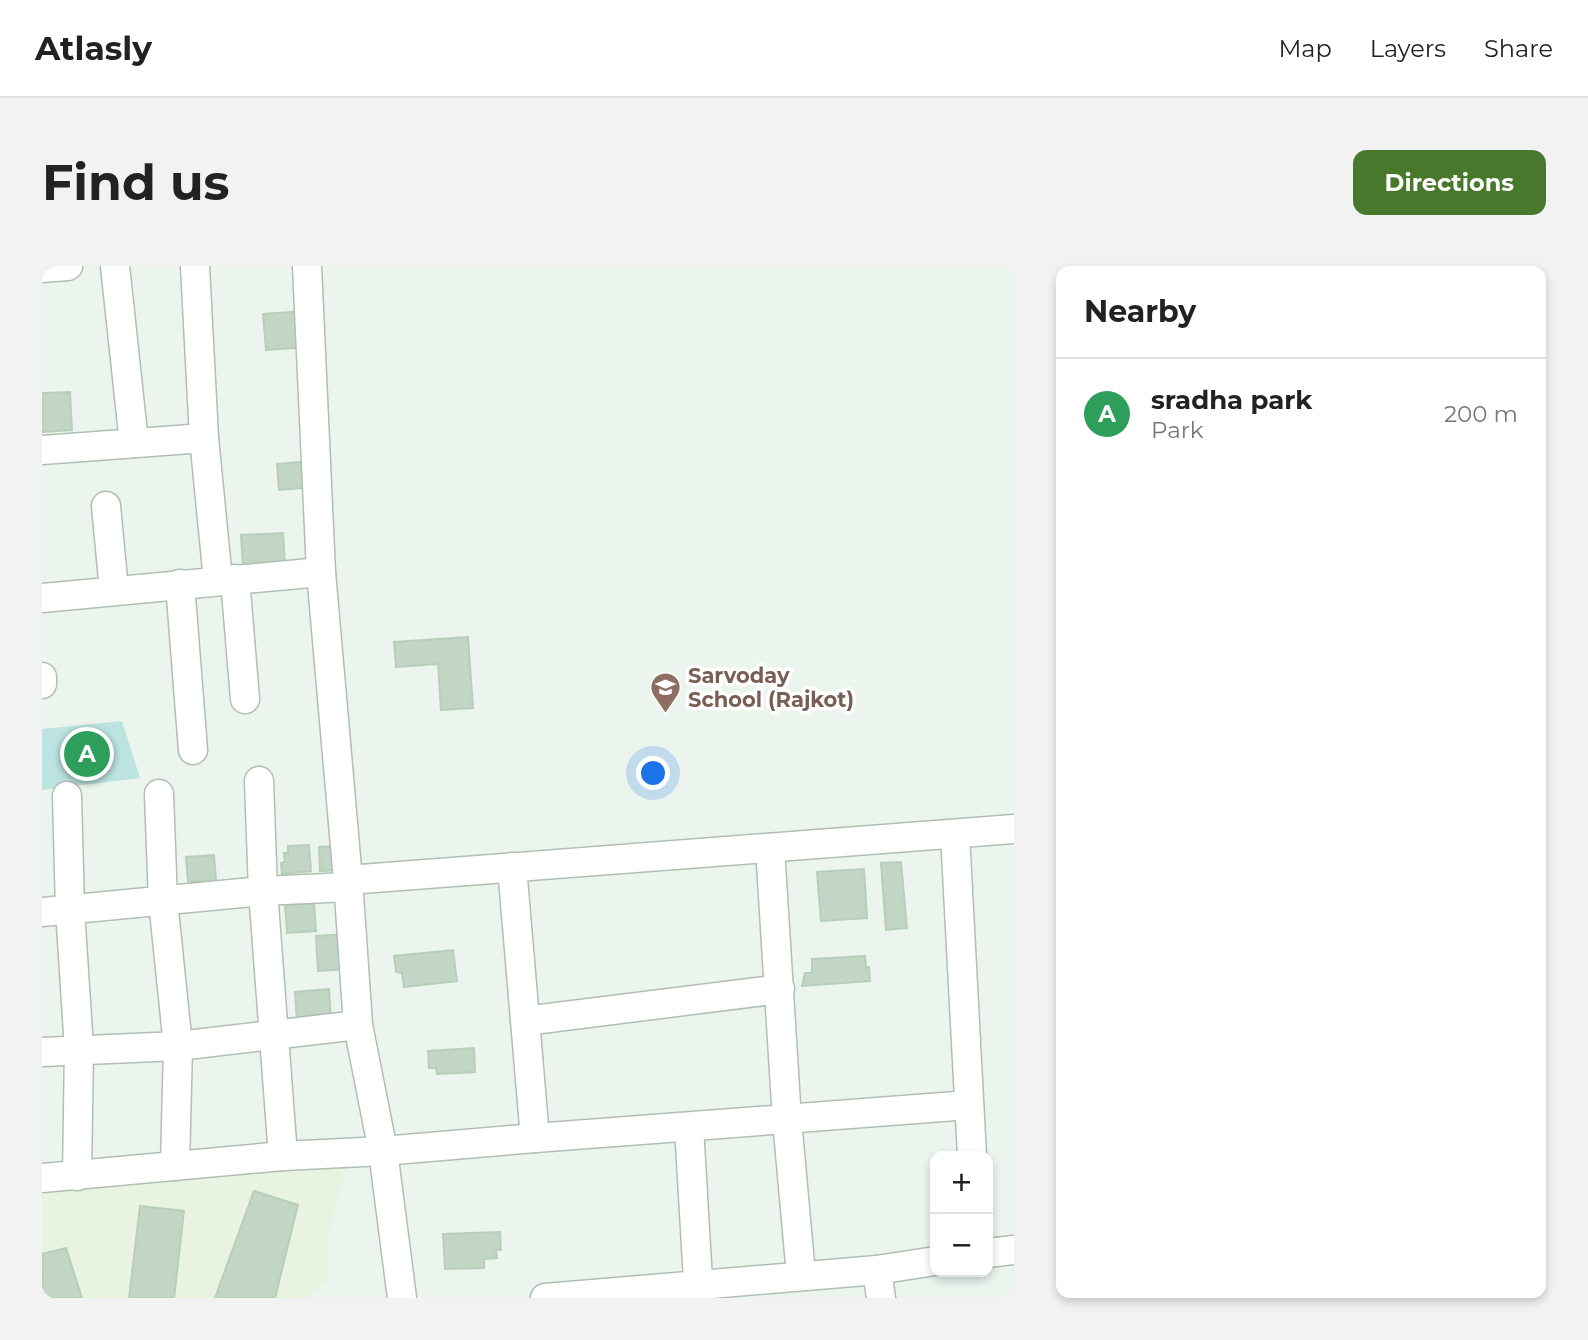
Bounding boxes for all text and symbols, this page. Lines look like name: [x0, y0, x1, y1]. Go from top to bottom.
text: Atlasly: [35, 28, 152, 68]
text: Map: [1278, 34, 1332, 63]
text: Layers: [1370, 34, 1446, 63]
text: Share: [1484, 34, 1553, 63]
button: Directions: [1353, 150, 1546, 215]
text: Find us: [42, 153, 230, 212]
text: Nearby: [1084, 293, 1196, 330]
text: sradha park: [1151, 384, 1312, 416]
text: A: [1098, 400, 1116, 428]
text: 200 m: [1444, 400, 1518, 428]
text: Park: [1151, 416, 1204, 444]
place label: Sarvoday School (Rajkot): [688, 663, 854, 712]
school or university icon: Sarvoday School (Rajkot): [648, 670, 682, 714]
pin: A: [64, 728, 110, 780]
your location: [636, 756, 670, 790]
map controls: [930, 1151, 993, 1277]
button: +: [930, 1151, 993, 1214]
button: −: [930, 1214, 993, 1277]

